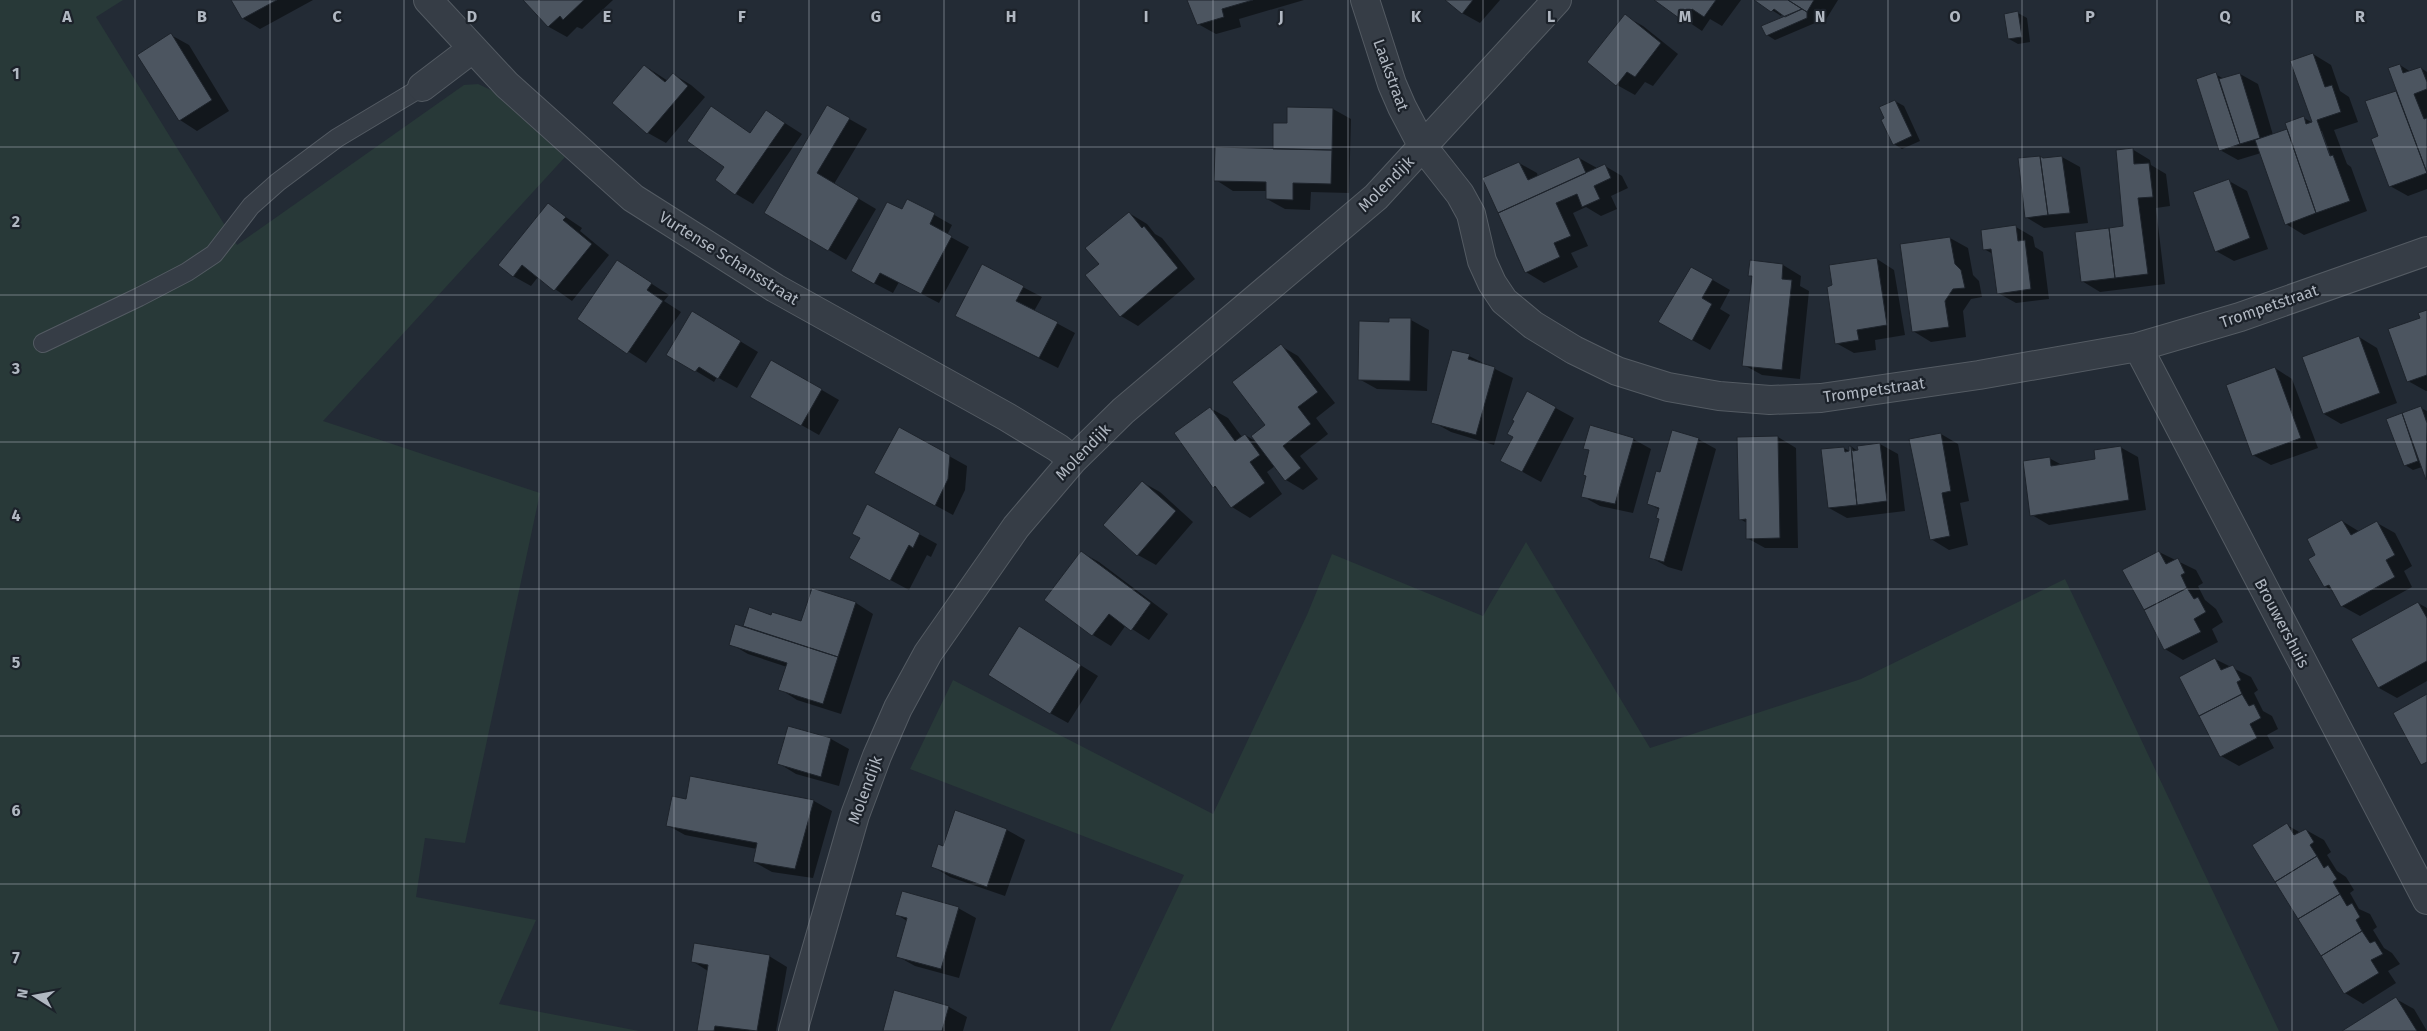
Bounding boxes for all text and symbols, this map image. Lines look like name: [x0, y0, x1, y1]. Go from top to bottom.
text: A: [61, 7, 72, 26]
text: B: [197, 7, 207, 26]
text: C: [332, 7, 342, 26]
text: D: [467, 7, 477, 26]
text: E: [603, 7, 611, 26]
text: F: [738, 7, 746, 26]
text: G: [871, 7, 881, 26]
text: H: [1006, 7, 1016, 26]
text: I: [1144, 7, 1148, 26]
text: J: [1277, 7, 1284, 26]
text: K: [1411, 7, 1422, 26]
text: L: [1547, 7, 1555, 26]
text: M: [1679, 7, 1692, 26]
text: N: [1815, 7, 1825, 26]
text: O: [1949, 7, 1961, 26]
text: P: [2085, 7, 2095, 26]
text: Q: [2219, 7, 2231, 26]
text: R: [2355, 7, 2365, 26]
street label: Laakstraat: [1369, 36, 1413, 114]
text: 1: [12, 64, 20, 83]
street label: Molendijk: [1354, 152, 1418, 216]
street label: Vurtense Schansstraat: [656, 207, 803, 309]
text: 2: [12, 212, 20, 231]
street label: Trompetstraat: [2217, 280, 2321, 332]
text: 3: [11, 359, 20, 378]
street label: Trompetstraat: [1822, 373, 1926, 407]
street label: Molendijk: [1051, 419, 1115, 484]
text: 4: [11, 506, 21, 525]
street label: Brouwershuis: [2251, 575, 2313, 671]
text: 5: [12, 653, 21, 672]
street label: Molendijk: [844, 753, 886, 827]
text: 6: [11, 801, 21, 820]
text: 7: [12, 948, 20, 967]
north arrow: [10, 971, 60, 1021]
text: N: [13, 987, 32, 1000]

